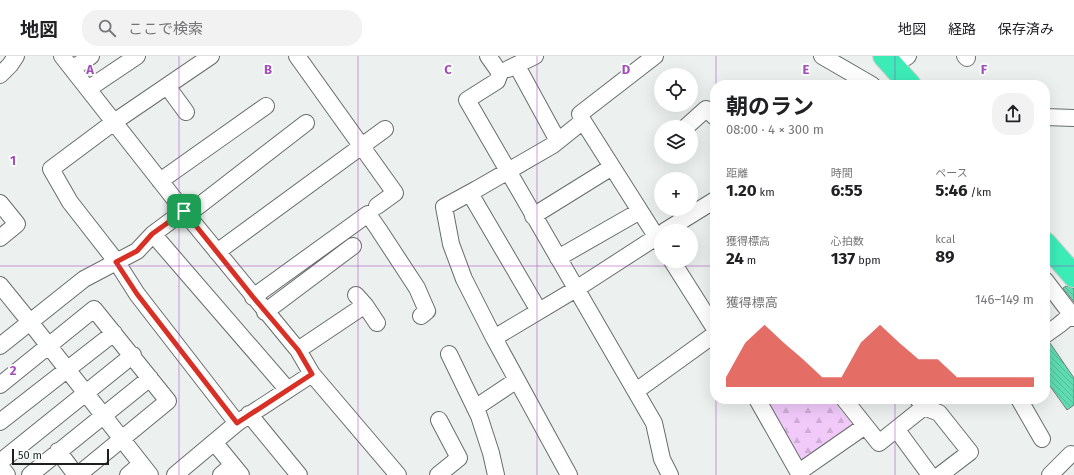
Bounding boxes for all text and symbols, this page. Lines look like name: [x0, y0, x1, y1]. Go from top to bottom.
search box: [82, 10, 362, 46]
icon: search: [96, 17, 118, 39]
text: 地図: [20, 18, 58, 41]
text: ここで検索: [128, 20, 203, 38]
text: 地図: [898, 21, 926, 38]
text: 経路: [948, 21, 976, 38]
text: 保存済み: [998, 21, 1054, 38]
text: A: [85, 62, 94, 77]
text: B: [264, 62, 272, 77]
text: C: [444, 62, 452, 77]
text: D: [622, 62, 631, 77]
text: E: [803, 62, 810, 77]
text: F: [981, 62, 988, 77]
map controls: [654, 68, 698, 268]
button: locate: [654, 68, 698, 112]
text: 朝のラン: [726, 93, 814, 120]
button: share: [992, 93, 1034, 135]
button: layers: [654, 120, 698, 164]
text: 08:00 · 4 × 300 m: [726, 122, 824, 137]
text: 1: [10, 153, 16, 168]
text: 距離: [726, 167, 748, 180]
text: 時間: [831, 167, 853, 180]
text: ペース: [935, 167, 968, 180]
button: +: [654, 172, 698, 216]
text: 1.20: [726, 180, 757, 201]
text: 6:55: [831, 180, 863, 201]
text: 5:46: [935, 180, 968, 201]
text: km: [757, 186, 775, 199]
text: /km: [968, 186, 991, 199]
pin: [167, 194, 201, 228]
icon: arrive: [173, 200, 195, 222]
button: −: [654, 224, 698, 268]
text: kcal: [935, 233, 955, 246]
text: 獲得標高: [726, 235, 770, 248]
text: 心拍数: [831, 235, 864, 248]
text: 89: [935, 246, 954, 267]
text: 24: [726, 248, 744, 269]
text: 137: [831, 248, 855, 269]
text: m: [744, 254, 756, 267]
text: bpm: [855, 254, 881, 267]
text: 146–149 m: [975, 292, 1034, 307]
text: 獲得標高: [726, 295, 778, 310]
text: 2: [10, 363, 17, 378]
scale bar: [12, 447, 109, 466]
text: 50 m: [18, 449, 42, 462]

